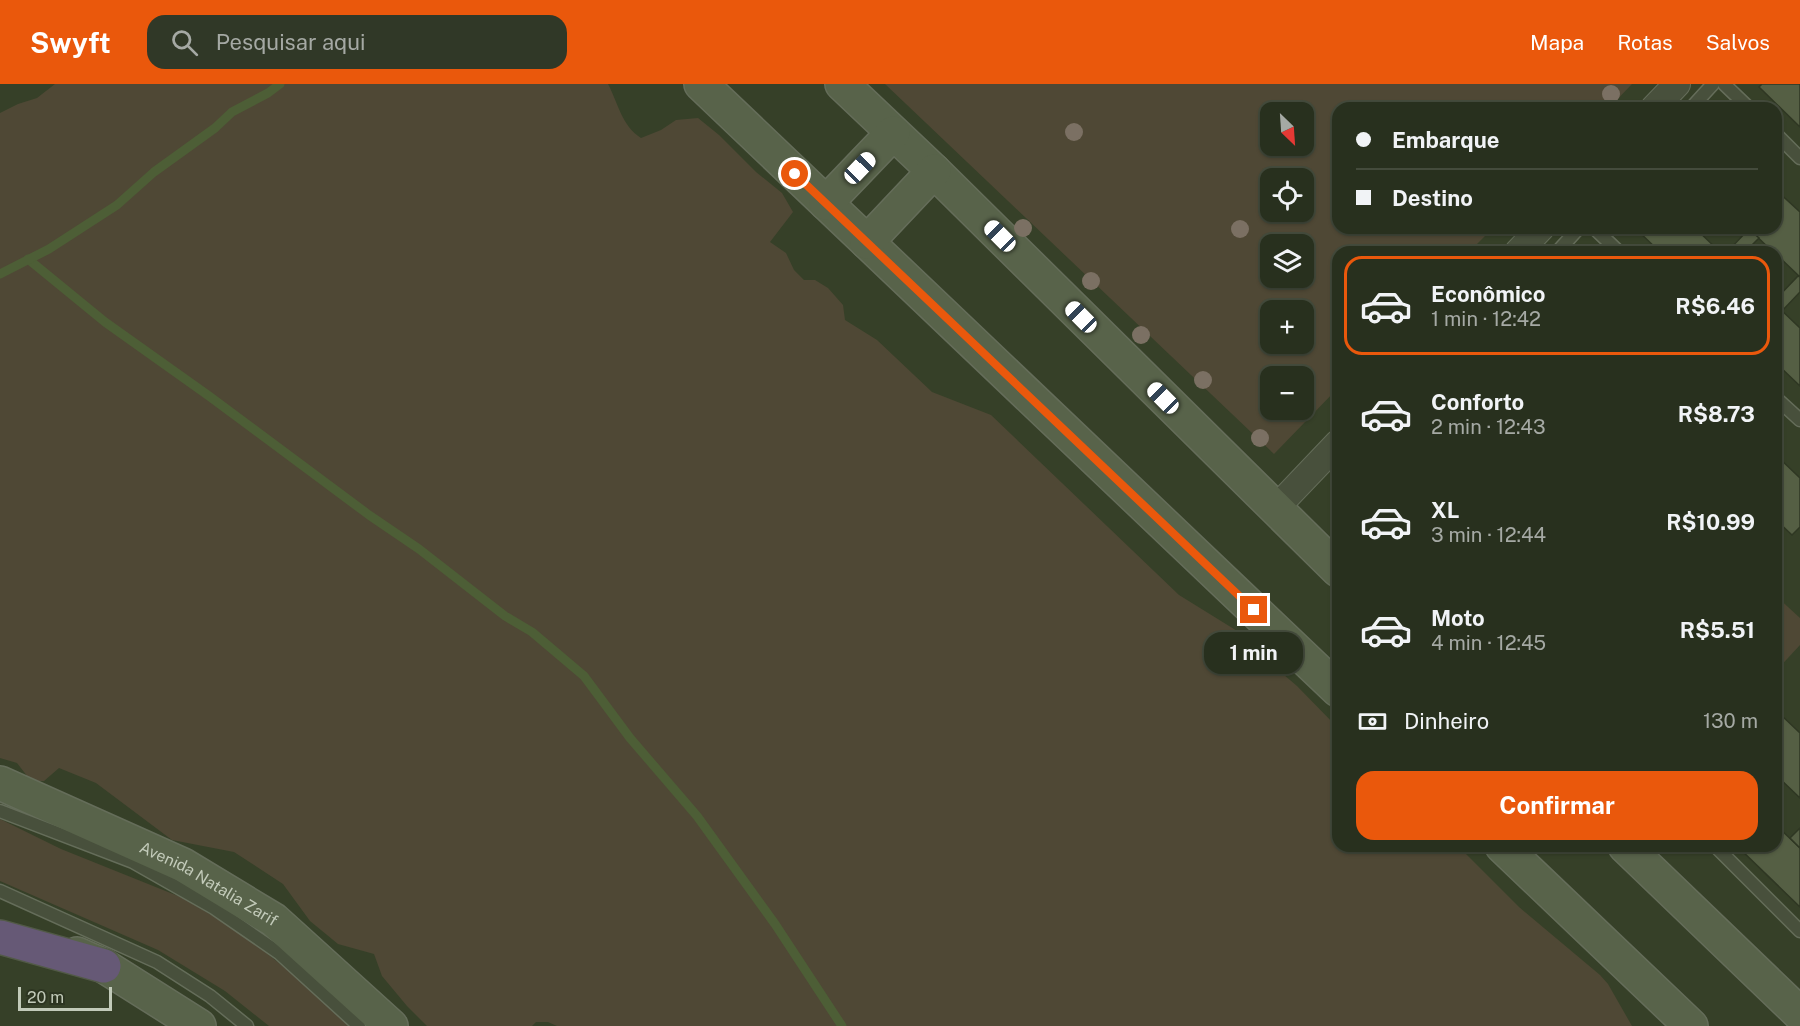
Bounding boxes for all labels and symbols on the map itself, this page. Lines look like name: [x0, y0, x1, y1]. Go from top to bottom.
north arrow: [1260, 102, 1314, 156]
car: [841, 149, 879, 187]
route start: [781, 160, 808, 187]
car: [981, 217, 1019, 255]
car: [1062, 298, 1100, 336]
car: [1144, 379, 1182, 417]
route end: [1240, 596, 1267, 623]
callout: 1 min: [1204, 631, 1304, 673]
street label: Avenida Natalia Zarif: [137, 838, 281, 930]
scale bar: [18, 984, 112, 1012]

